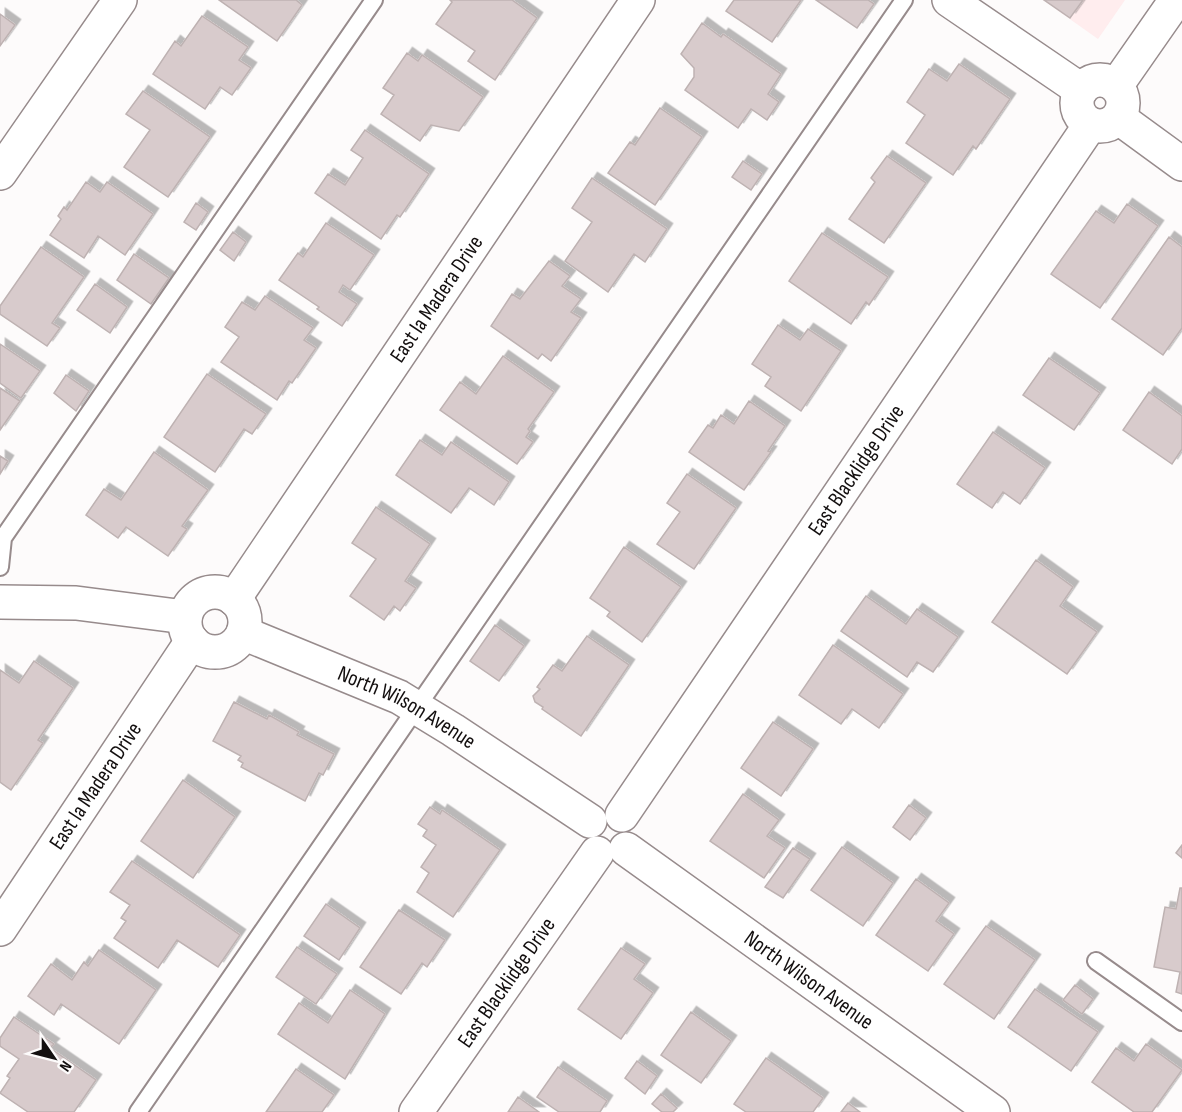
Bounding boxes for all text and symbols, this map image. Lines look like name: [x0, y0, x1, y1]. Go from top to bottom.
street label: East la Madera Drive: [384, 230, 489, 368]
street label: East Blacklidge Drive: [802, 399, 910, 540]
street label: North Wilson Avenue: [334, 660, 481, 755]
street label: East la Madera Drive: [43, 717, 148, 855]
street label: East Blacklidge Drive: [452, 912, 561, 1053]
street label: North Wilson Avenue: [739, 925, 879, 1036]
north arrow: [24, 1028, 84, 1088]
text: N: [55, 1057, 75, 1075]

